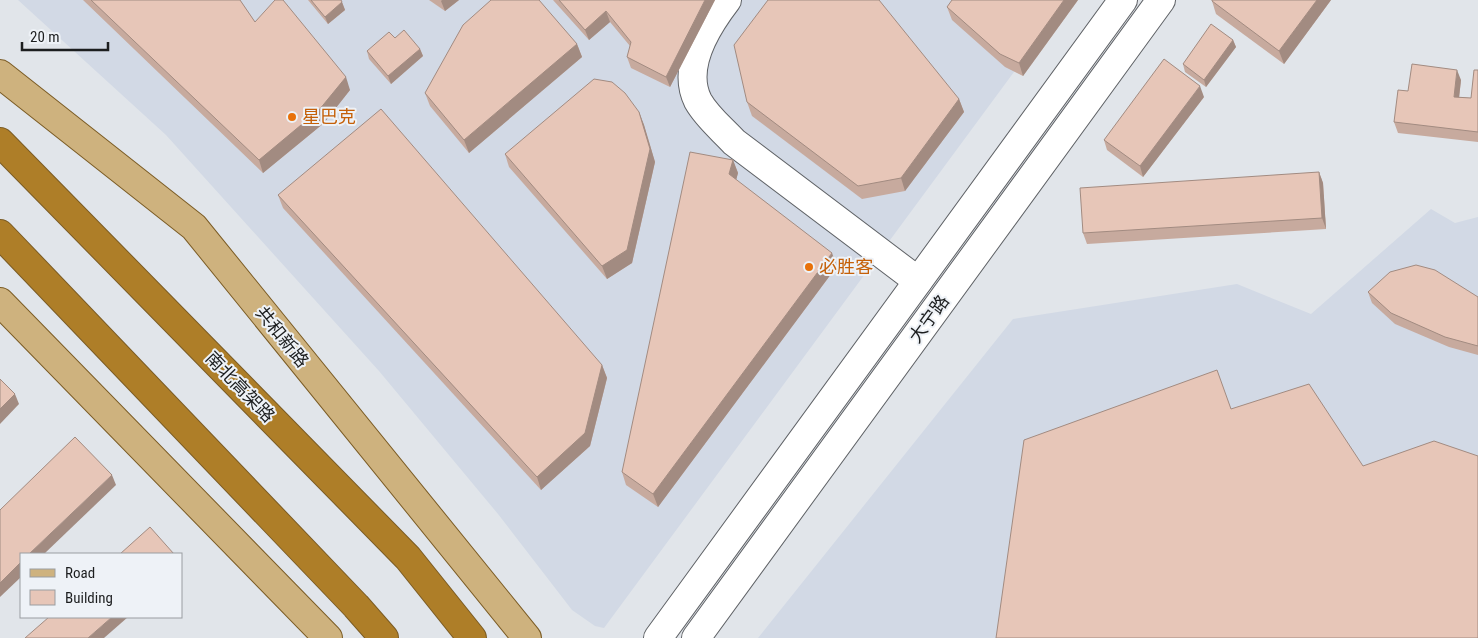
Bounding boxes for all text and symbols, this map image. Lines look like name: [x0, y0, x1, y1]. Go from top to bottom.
scale bar: [22, 20, 109, 52]
text: 20 m: [30, 28, 60, 46]
place label: 星巴克: [302, 106, 356, 127]
marker: 星巴克: [286, 111, 298, 123]
place label: 必胜客: [819, 256, 873, 277]
marker: 必胜客: [803, 261, 815, 273]
street label: 大宁路: [904, 291, 953, 347]
street label: 共和新路: [252, 302, 313, 371]
street label: 南北高架路: [202, 347, 279, 426]
legend: [20, 553, 182, 618]
text: Road: [65, 564, 95, 582]
text: Building: [65, 589, 113, 607]

